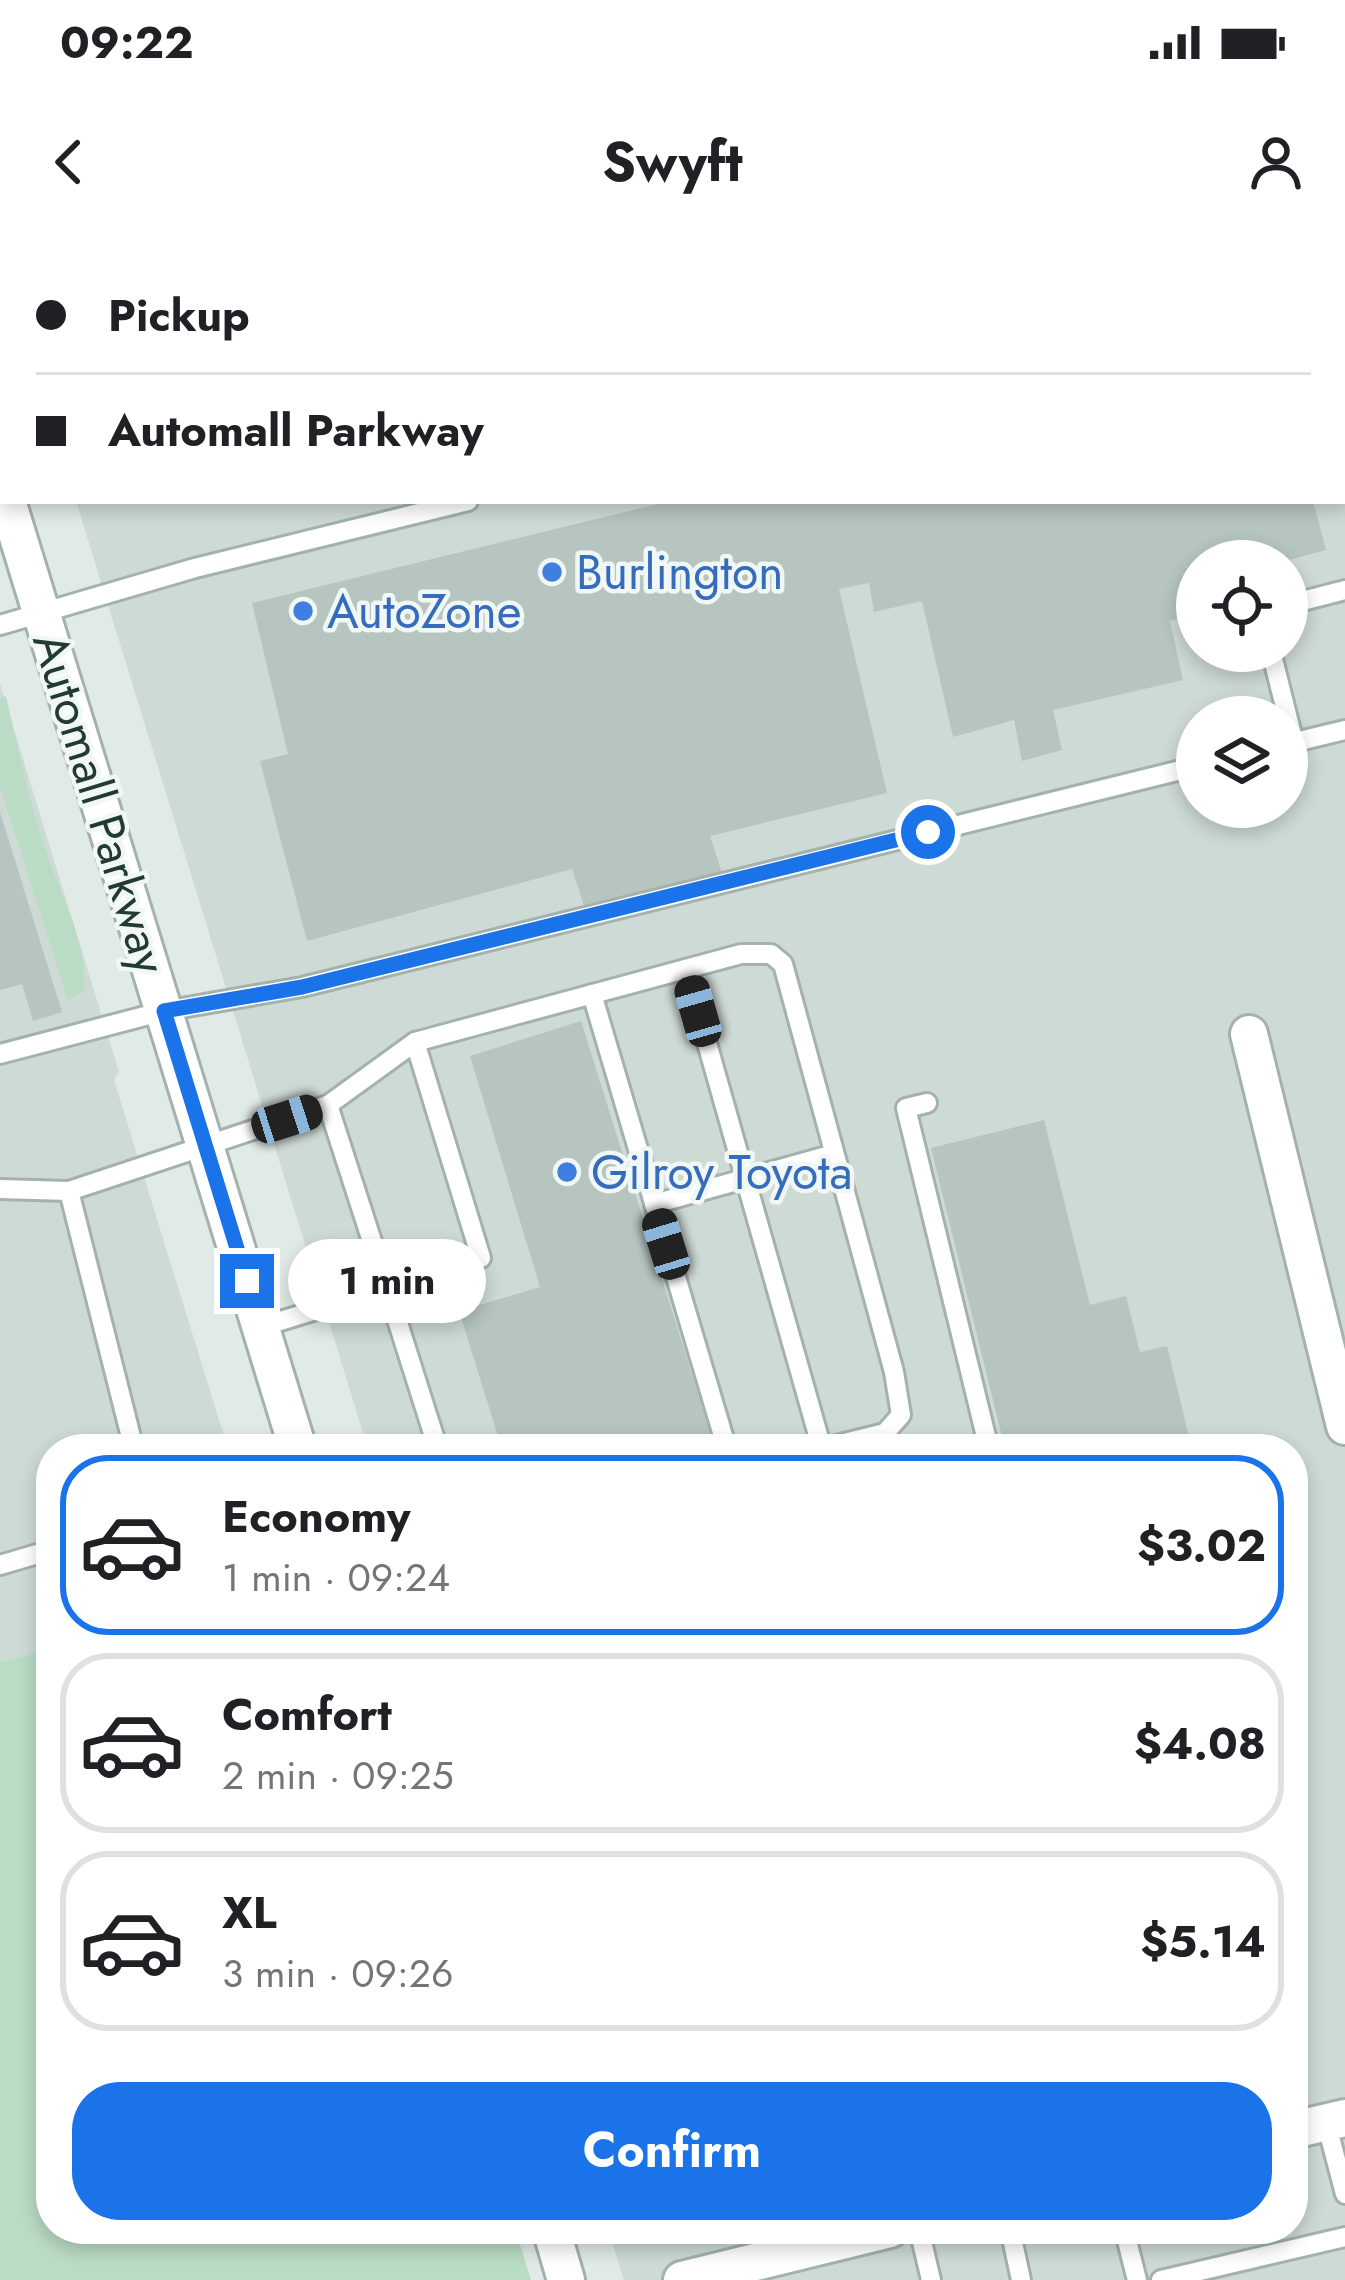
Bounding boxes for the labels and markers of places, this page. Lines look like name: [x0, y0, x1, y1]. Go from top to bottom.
place label: Burlington: [576, 538, 783, 607]
marker: Burlington: [539, 559, 565, 585]
place label: AutoZone: [327, 577, 522, 646]
marker: AutoZone: [290, 598, 316, 624]
place label: Gilroy Toyota: [591, 1138, 853, 1207]
marker: Gilroy Toyota: [554, 1159, 580, 1185]

